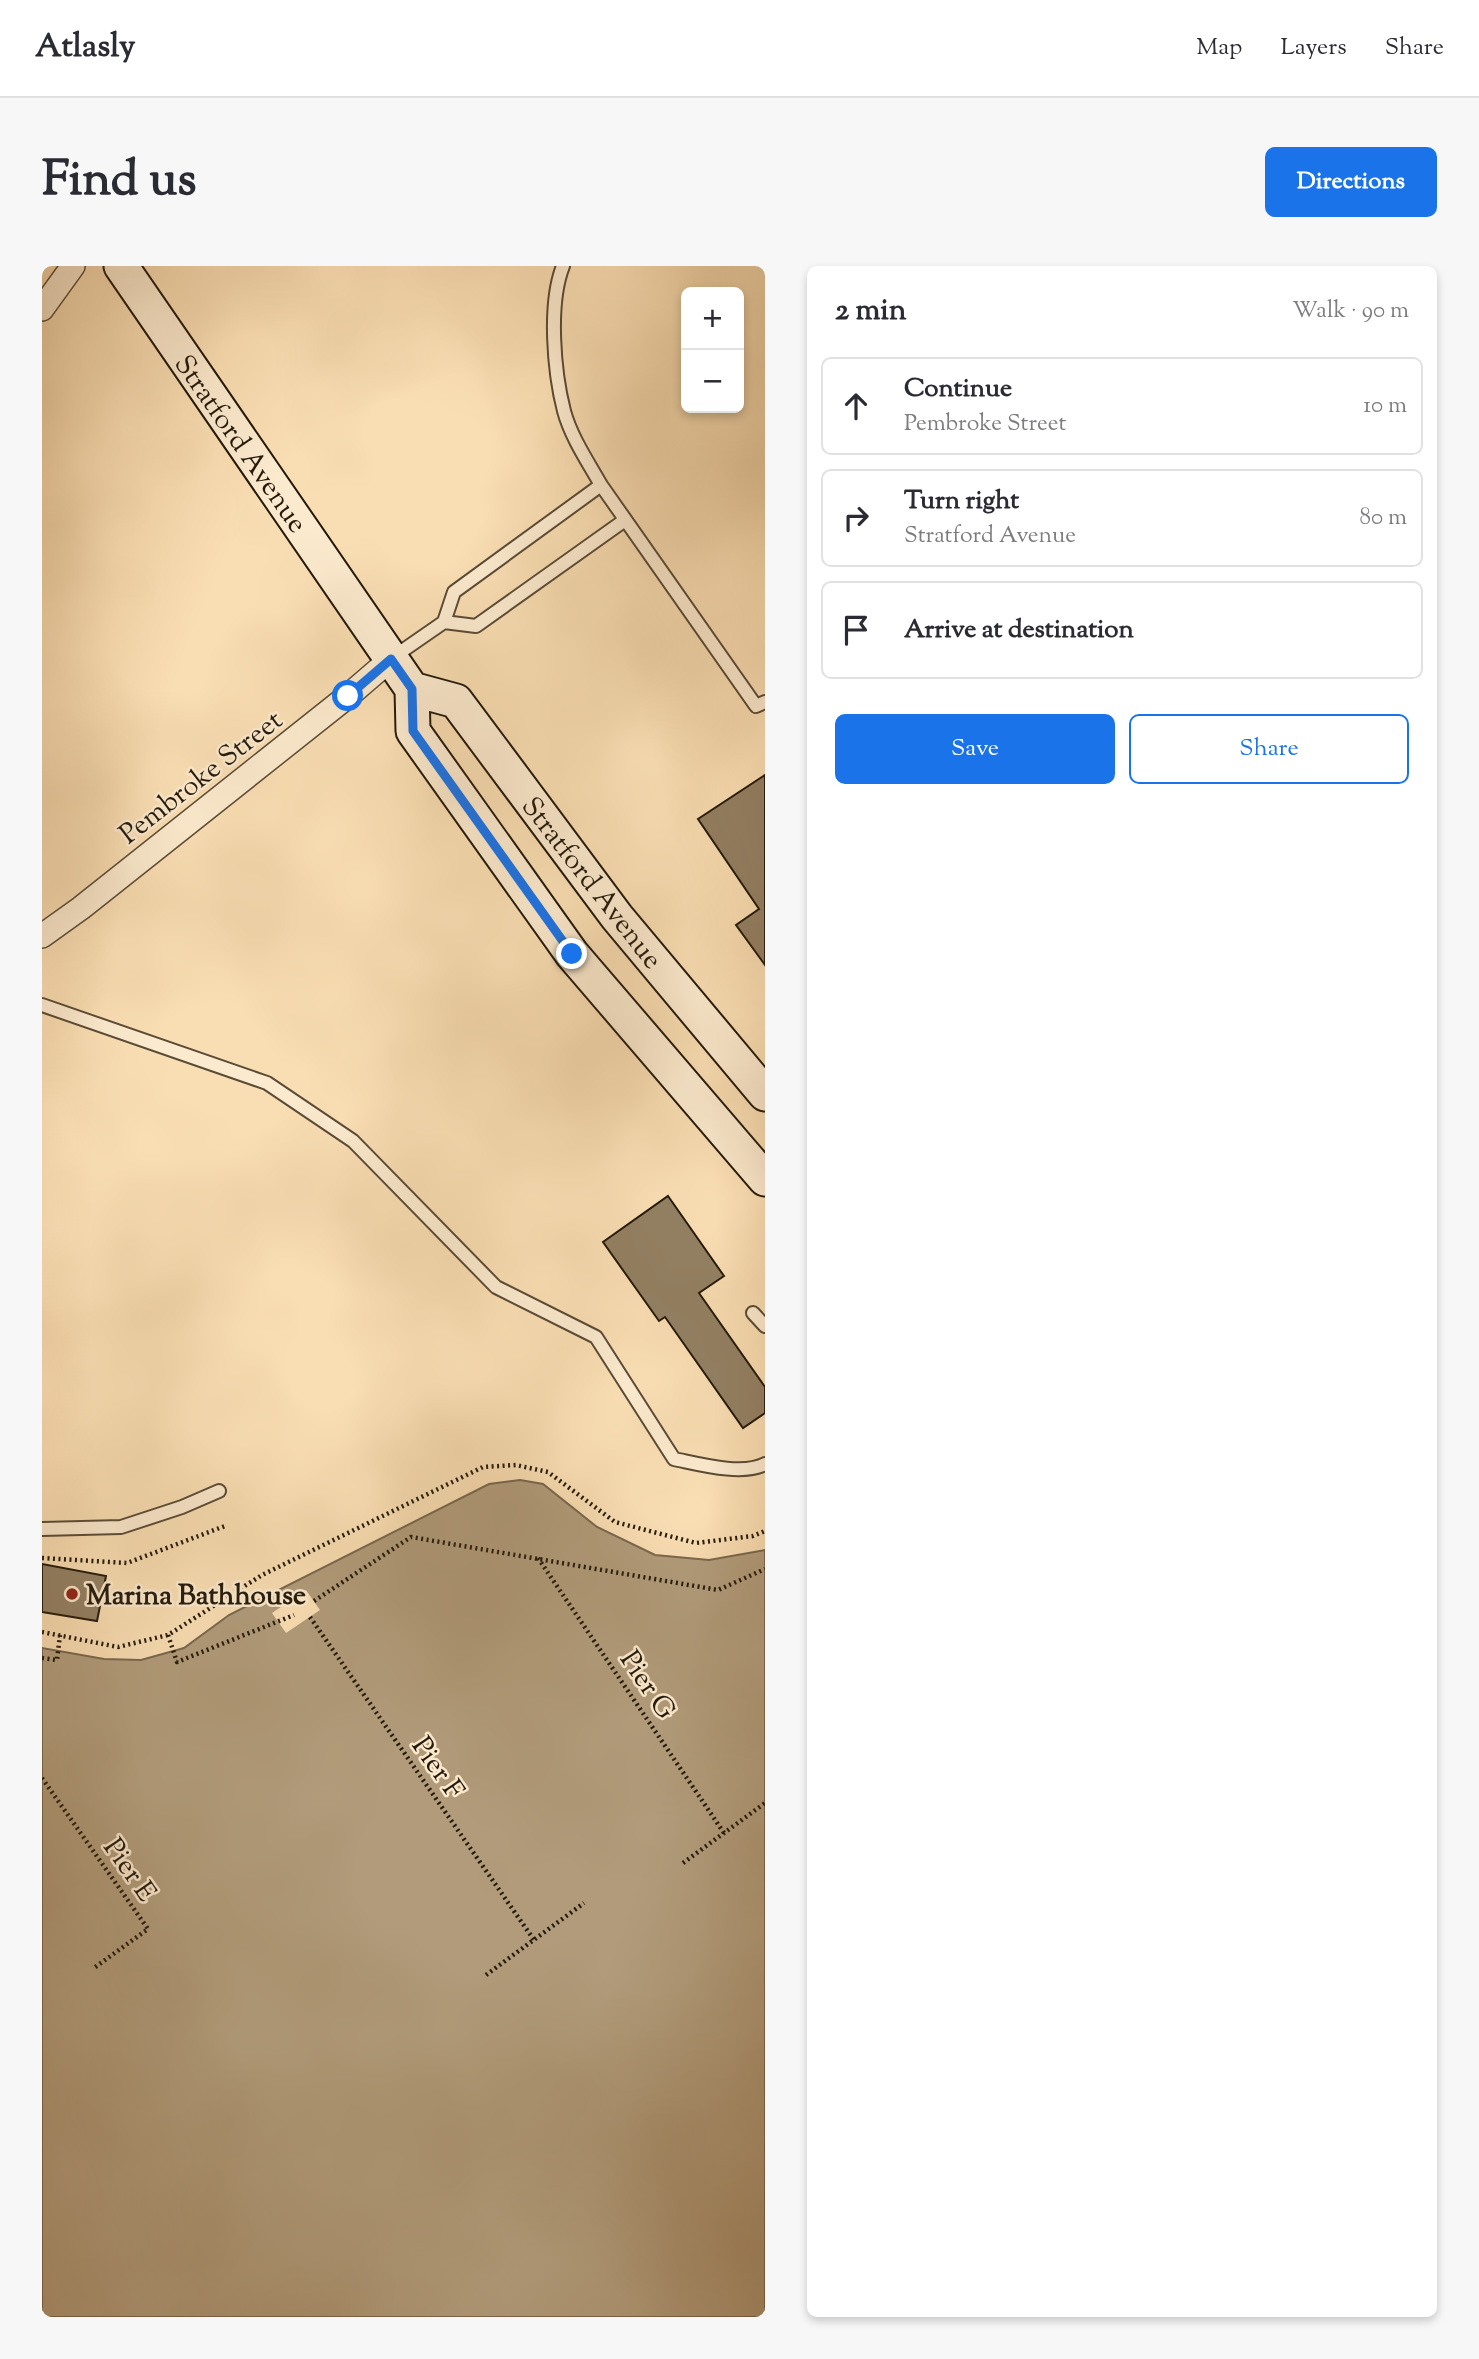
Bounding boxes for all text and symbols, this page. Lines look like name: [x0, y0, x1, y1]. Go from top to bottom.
text: Atlasly: [35, 24, 135, 72]
text: Map: [1196, 31, 1242, 65]
text: Layers: [1280, 31, 1347, 65]
text: Share: [1385, 31, 1444, 65]
text: Find us: [42, 147, 196, 217]
button: Directions: [1265, 147, 1437, 217]
map controls: [681, 287, 744, 413]
button: +: [681, 287, 744, 350]
text: 2 min: [835, 290, 907, 333]
text: Walk · 90 m: [1292, 295, 1409, 328]
street label: Stratford Avenue: [163, 348, 316, 542]
button: −: [681, 350, 744, 413]
text: Continue: [904, 371, 1012, 408]
icon: ahead: [837, 387, 875, 425]
text: 10 m: [1363, 390, 1407, 423]
text: Pembroke Street: [904, 408, 1066, 441]
text: Turn right: [904, 483, 1019, 520]
icon: right: [837, 499, 875, 537]
text: 80 m: [1359, 502, 1407, 535]
text: Stratford Avenue: [904, 520, 1076, 553]
icon: arrive: [837, 611, 875, 649]
text: Arrive at destination: [904, 612, 1134, 649]
route start: [332, 680, 363, 711]
street label: Pembroke Street: [112, 702, 292, 855]
button: Save: [835, 714, 1115, 784]
button: Share: [1129, 714, 1409, 784]
street label: Stratford Avenue: [510, 789, 671, 979]
route end: [556, 938, 587, 969]
place label: Marina Bathhouse: [86, 1577, 306, 1617]
marker: Marina Bathhouse: [64, 1586, 80, 1602]
street label: Pier G: [609, 1643, 684, 1728]
street label: Pier F: [401, 1729, 472, 1808]
street label: Pier E: [92, 1831, 165, 1911]

